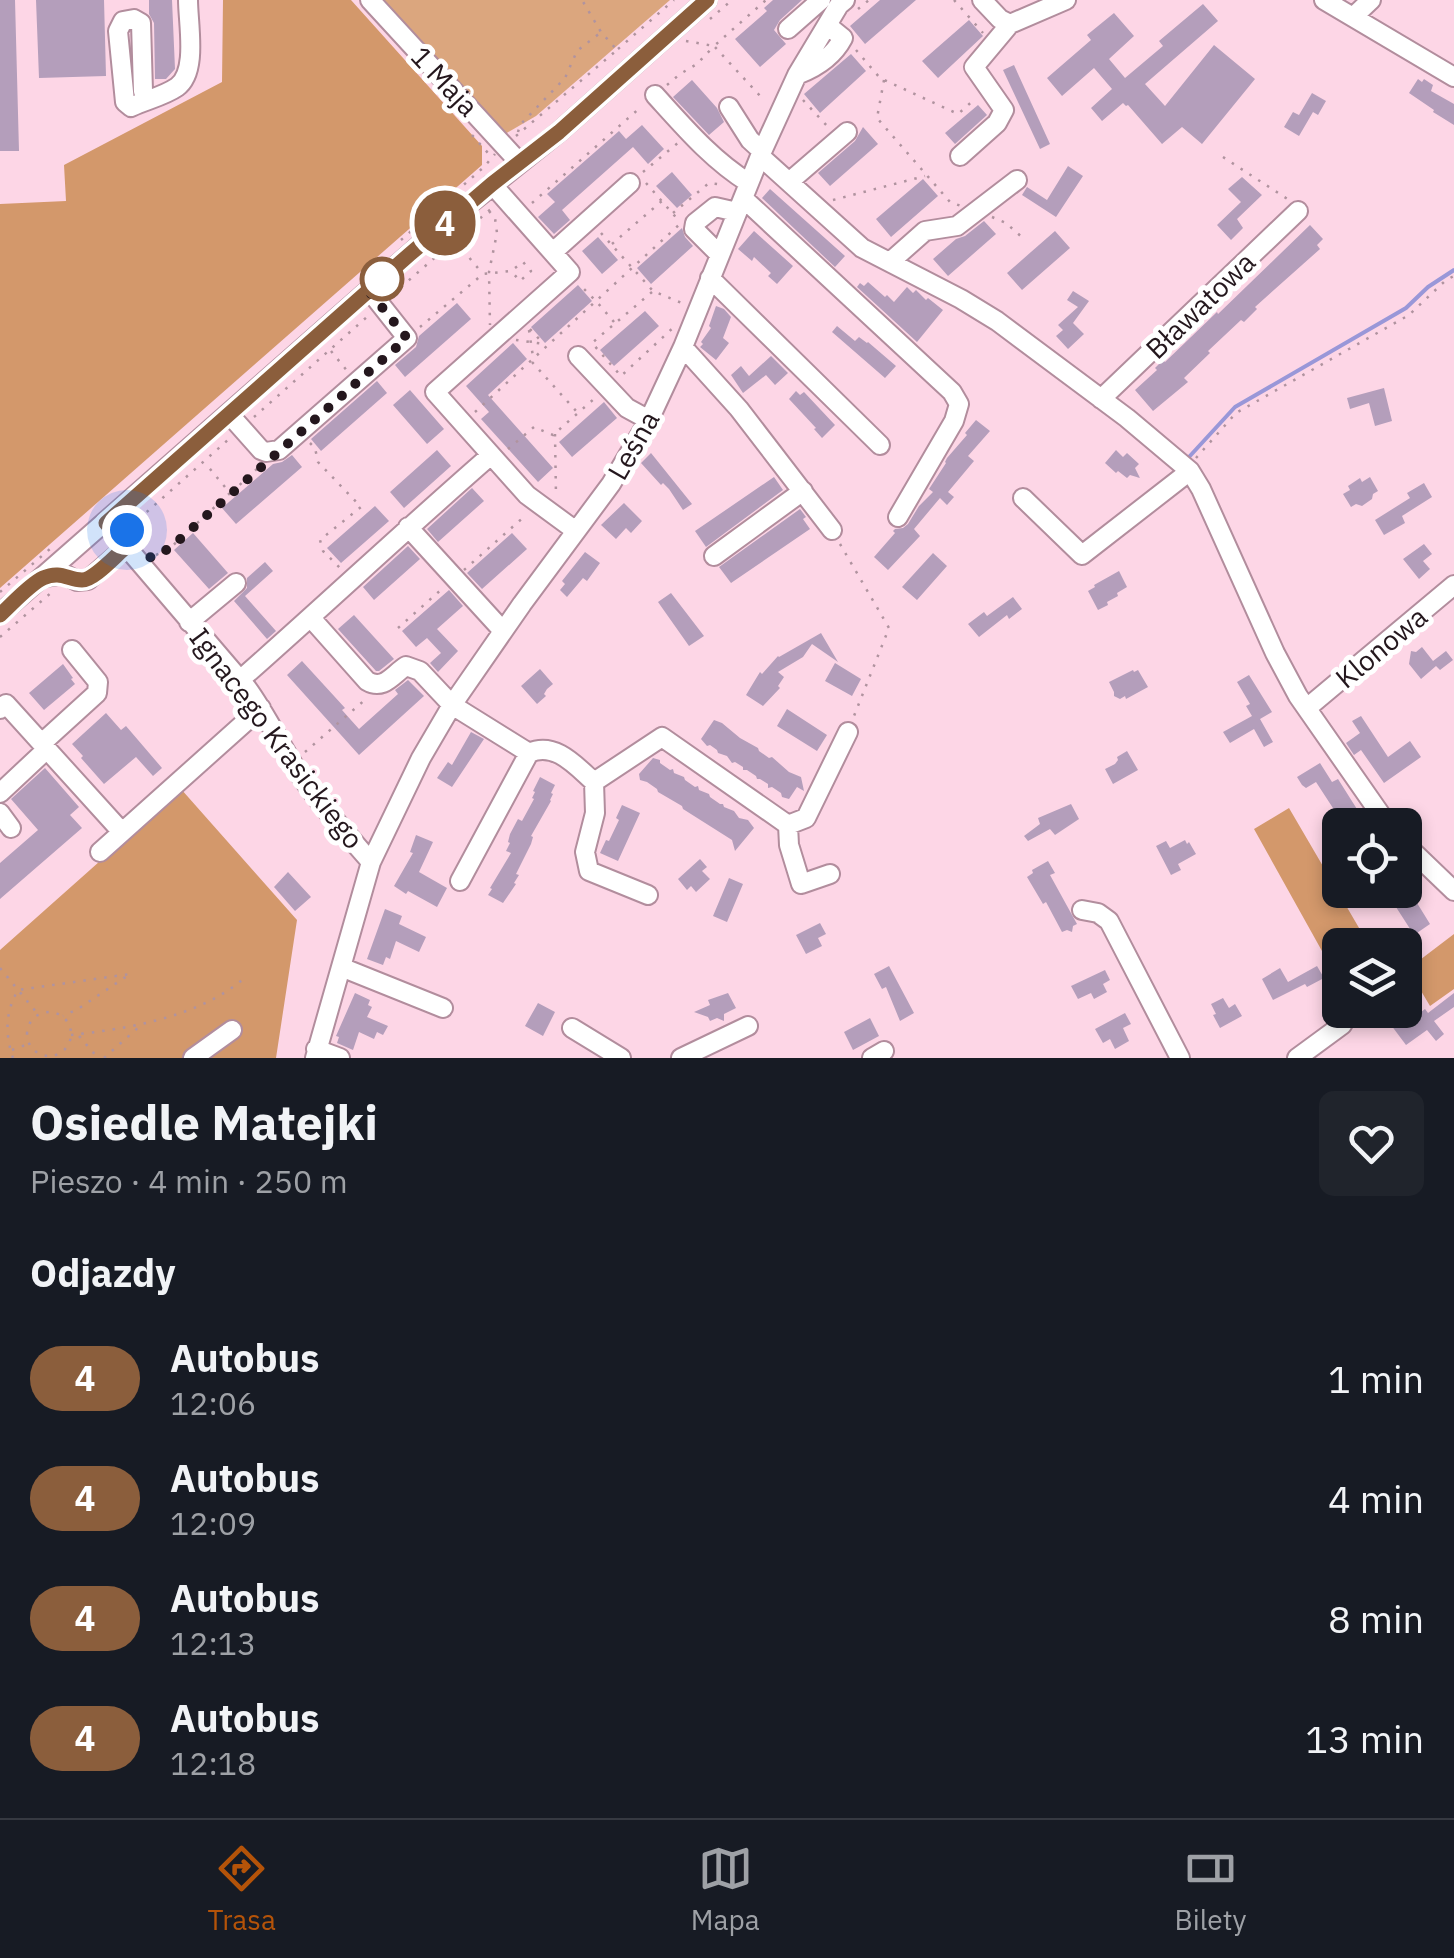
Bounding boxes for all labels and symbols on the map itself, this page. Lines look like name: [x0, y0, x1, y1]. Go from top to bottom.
street label: 1 Maja: [403, 38, 487, 124]
line badge: 4: [412, 190, 478, 256]
street label: Bławatowa: [1137, 244, 1263, 366]
unlabelled marker: [361, 258, 403, 300]
street label: Leśna: [599, 404, 667, 486]
your location: [102, 505, 152, 555]
street label: Klonowa: [1327, 598, 1435, 696]
street label: Ignacego Krasickiego: [182, 620, 372, 856]

